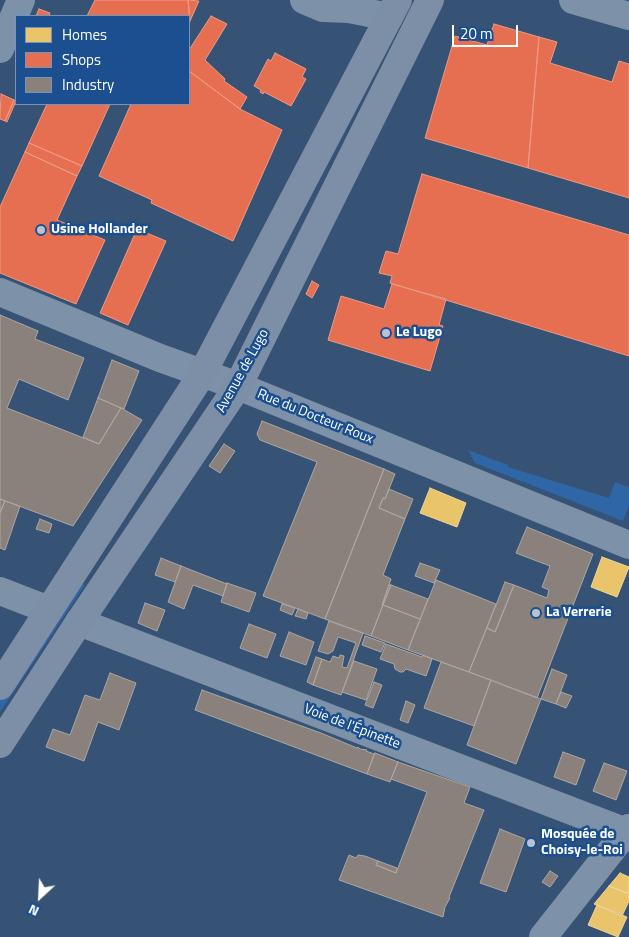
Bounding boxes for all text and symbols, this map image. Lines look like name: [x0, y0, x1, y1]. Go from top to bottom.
legend: [15, 15, 190, 105]
scale bar: [454, 15, 520, 47]
text: 20 m: [460, 22, 493, 45]
text: Homes: [62, 23, 107, 46]
text: Shops: [62, 48, 101, 71]
text: Industry: [62, 73, 114, 96]
place label: Usine Hollander: [51, 222, 148, 238]
marker: Usine Hollander: [35, 224, 47, 236]
place label: Le Lugo: [396, 325, 442, 341]
street label: Avenue de Lugo: [213, 326, 273, 416]
marker: Le Lugo: [380, 327, 392, 339]
street label: Rue du Docteur Roux: [255, 386, 375, 448]
place label: La Verrerie: [546, 605, 612, 621]
marker: La Verrerie: [530, 607, 542, 619]
street label: Voie de l'Épinette: [302, 701, 402, 753]
place label: Mosquée de Choisy-le-Roi: [541, 827, 623, 860]
marker: Mosquée de Choisy-le-Roi: [525, 837, 537, 849]
north arrow: [15, 872, 65, 922]
text: N: [25, 899, 42, 923]

